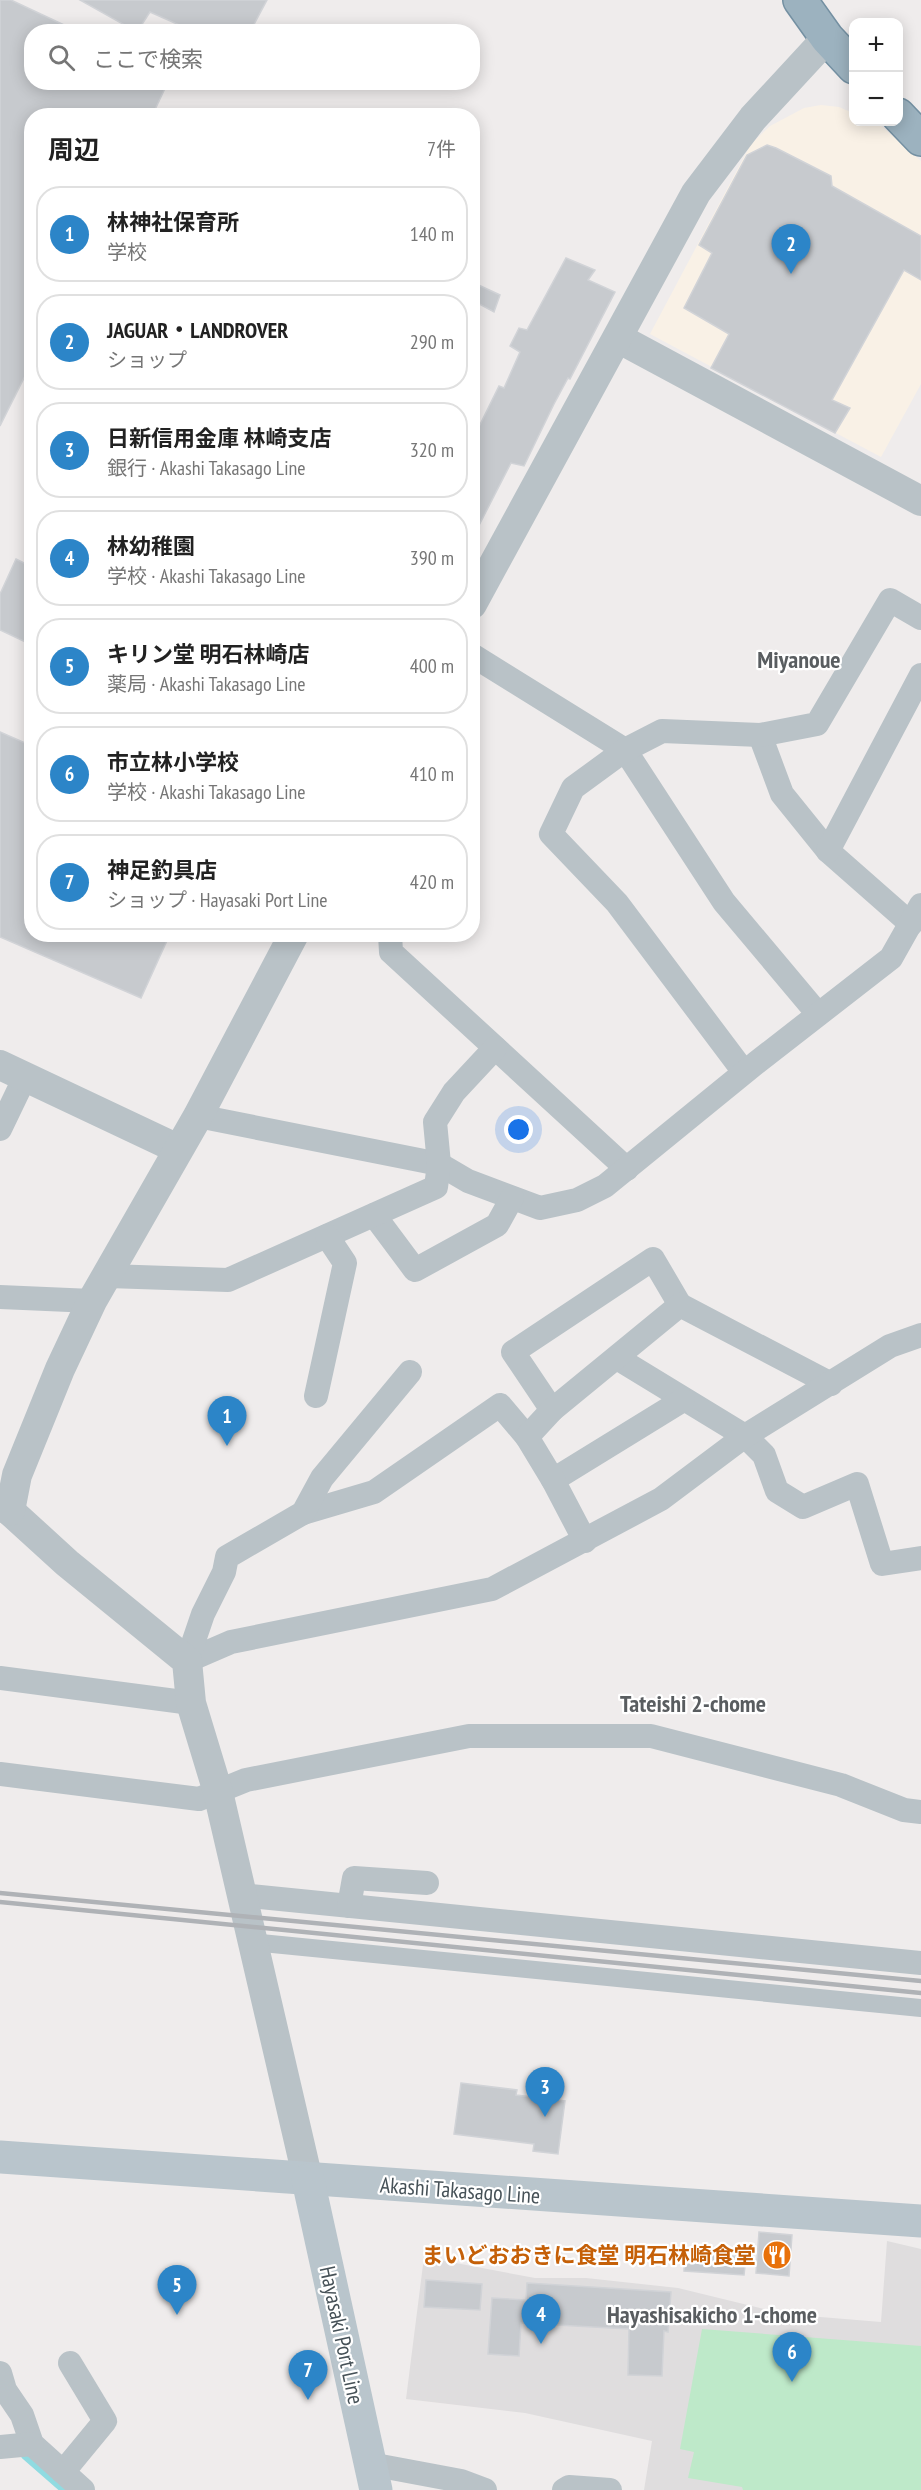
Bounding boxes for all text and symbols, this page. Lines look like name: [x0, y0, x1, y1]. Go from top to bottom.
map controls: [849, 18, 903, 126]
button: +: [849, 18, 903, 72]
search box: [24, 24, 480, 90]
icon: search: [45, 41, 78, 74]
text: ここで検索: [93, 45, 203, 73]
button: −: [849, 72, 903, 126]
text: 周辺: [48, 133, 100, 166]
text: 7件: [427, 136, 456, 162]
text: 林神社保育所: [107, 208, 239, 236]
text: 1: [65, 221, 74, 247]
text: 140 m: [410, 221, 454, 247]
pin: 2: [772, 224, 810, 274]
text: 学校: [107, 239, 147, 265]
text: JAGUAR・LANDROVER: [107, 316, 288, 344]
text: 2: [65, 329, 74, 355]
text: 290 m: [410, 329, 454, 355]
text: ショップ: [107, 347, 187, 373]
text: 日新信用金庫 林崎支店: [107, 424, 332, 452]
text: 3: [65, 437, 74, 463]
text: 320 m: [410, 437, 454, 463]
text: 銀行 · Akashi Takasago Line: [107, 455, 306, 481]
text: 林幼稚園: [107, 532, 195, 560]
text: 4: [65, 545, 74, 571]
text: 390 m: [410, 545, 454, 571]
text: 学校 · Akashi Takasago Line: [107, 563, 306, 589]
text: キリン堂 明石林崎店: [107, 640, 310, 668]
district label: Miyanoue: [757, 644, 841, 675]
text: 5: [65, 653, 74, 679]
text: 400 m: [410, 653, 454, 679]
text: 薬局 · Akashi Takasago Line: [107, 671, 306, 697]
text: 市立林小学校: [107, 748, 239, 776]
text: 6: [65, 761, 74, 787]
text: 410 m: [410, 761, 454, 787]
text: 学校 · Akashi Takasago Line: [107, 779, 306, 805]
text: 神足釣具店: [107, 856, 217, 884]
text: 7: [65, 869, 74, 895]
text: 420 m: [410, 869, 454, 895]
text: ショップ · Hayasaki Port Line: [107, 887, 328, 913]
your location: [504, 1115, 533, 1144]
pin: 1: [208, 1396, 246, 1446]
district label: Tateishi 2-chome: [620, 1688, 766, 1719]
pin: 3: [526, 2068, 564, 2117]
street label: Akashi Takasago Line: [379, 2170, 541, 2210]
restaurant icon: まいどおおきに食堂 明石林崎食堂: [761, 2239, 793, 2271]
place label: まいどおおきに食堂 明石林崎食堂: [421, 2241, 756, 2269]
street label: Hayasaki Port Line: [314, 2263, 370, 2407]
pin: 5: [158, 2266, 196, 2315]
pin: 4: [522, 2294, 560, 2344]
district label: Hayashisakicho 1-chome: [607, 2299, 817, 2330]
pin: 6: [772, 2332, 812, 2382]
pin: 7: [288, 2350, 328, 2400]

